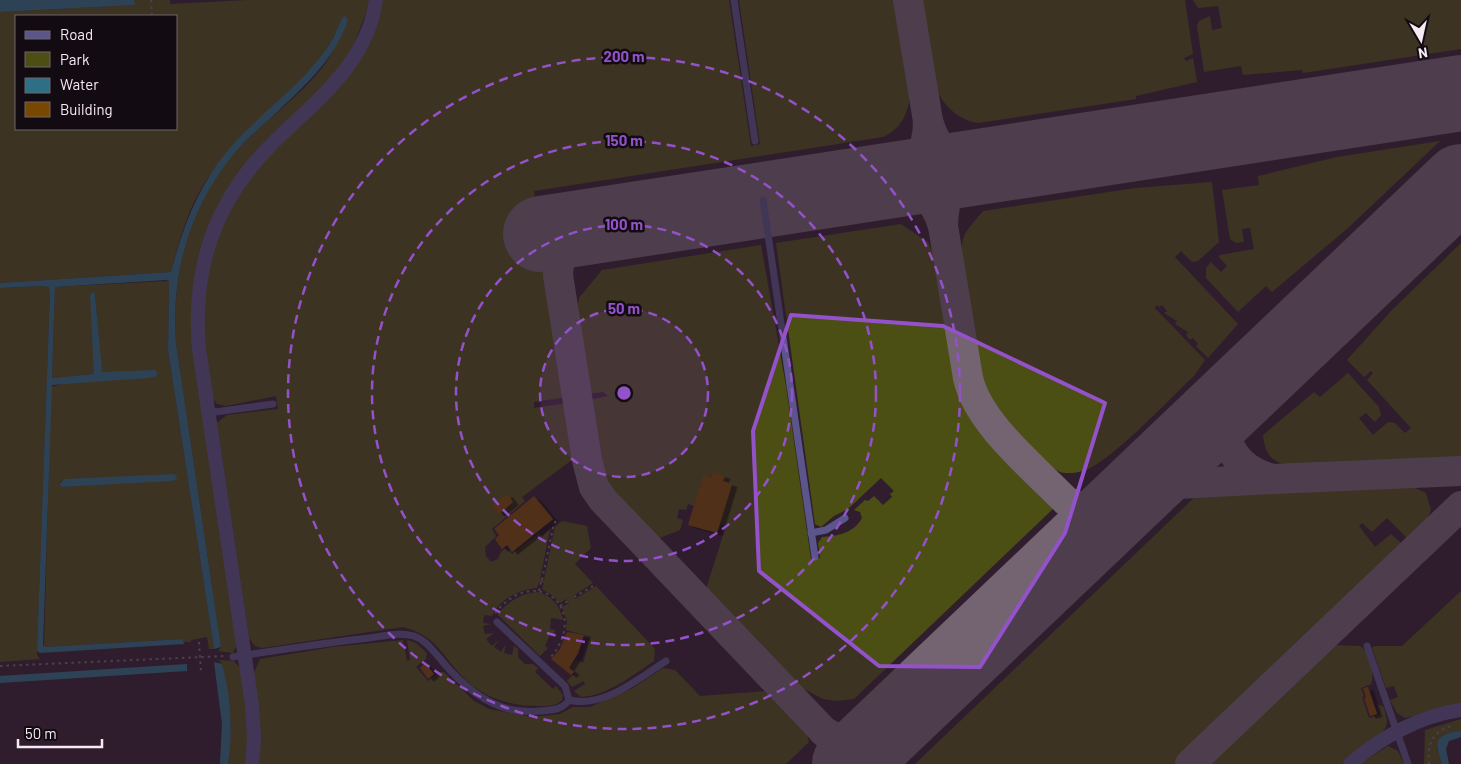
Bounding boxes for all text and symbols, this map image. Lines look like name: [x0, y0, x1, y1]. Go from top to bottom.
legend: [15, 15, 178, 130]
north arrow: [1396, 15, 1446, 65]
text: Road: [60, 25, 93, 43]
text: N: [1417, 44, 1429, 62]
text: 200 m: [603, 47, 645, 65]
text: Park: [60, 50, 90, 68]
text: Water: [60, 75, 99, 93]
text: Building: [60, 100, 113, 118]
text: 150 m: [605, 131, 643, 149]
text: 100 m: [605, 215, 643, 233]
text: 50 m: [608, 299, 640, 317]
centre of rings: [615, 384, 633, 402]
scale bar: [18, 716, 101, 748]
text: 50 m: [25, 724, 57, 742]

